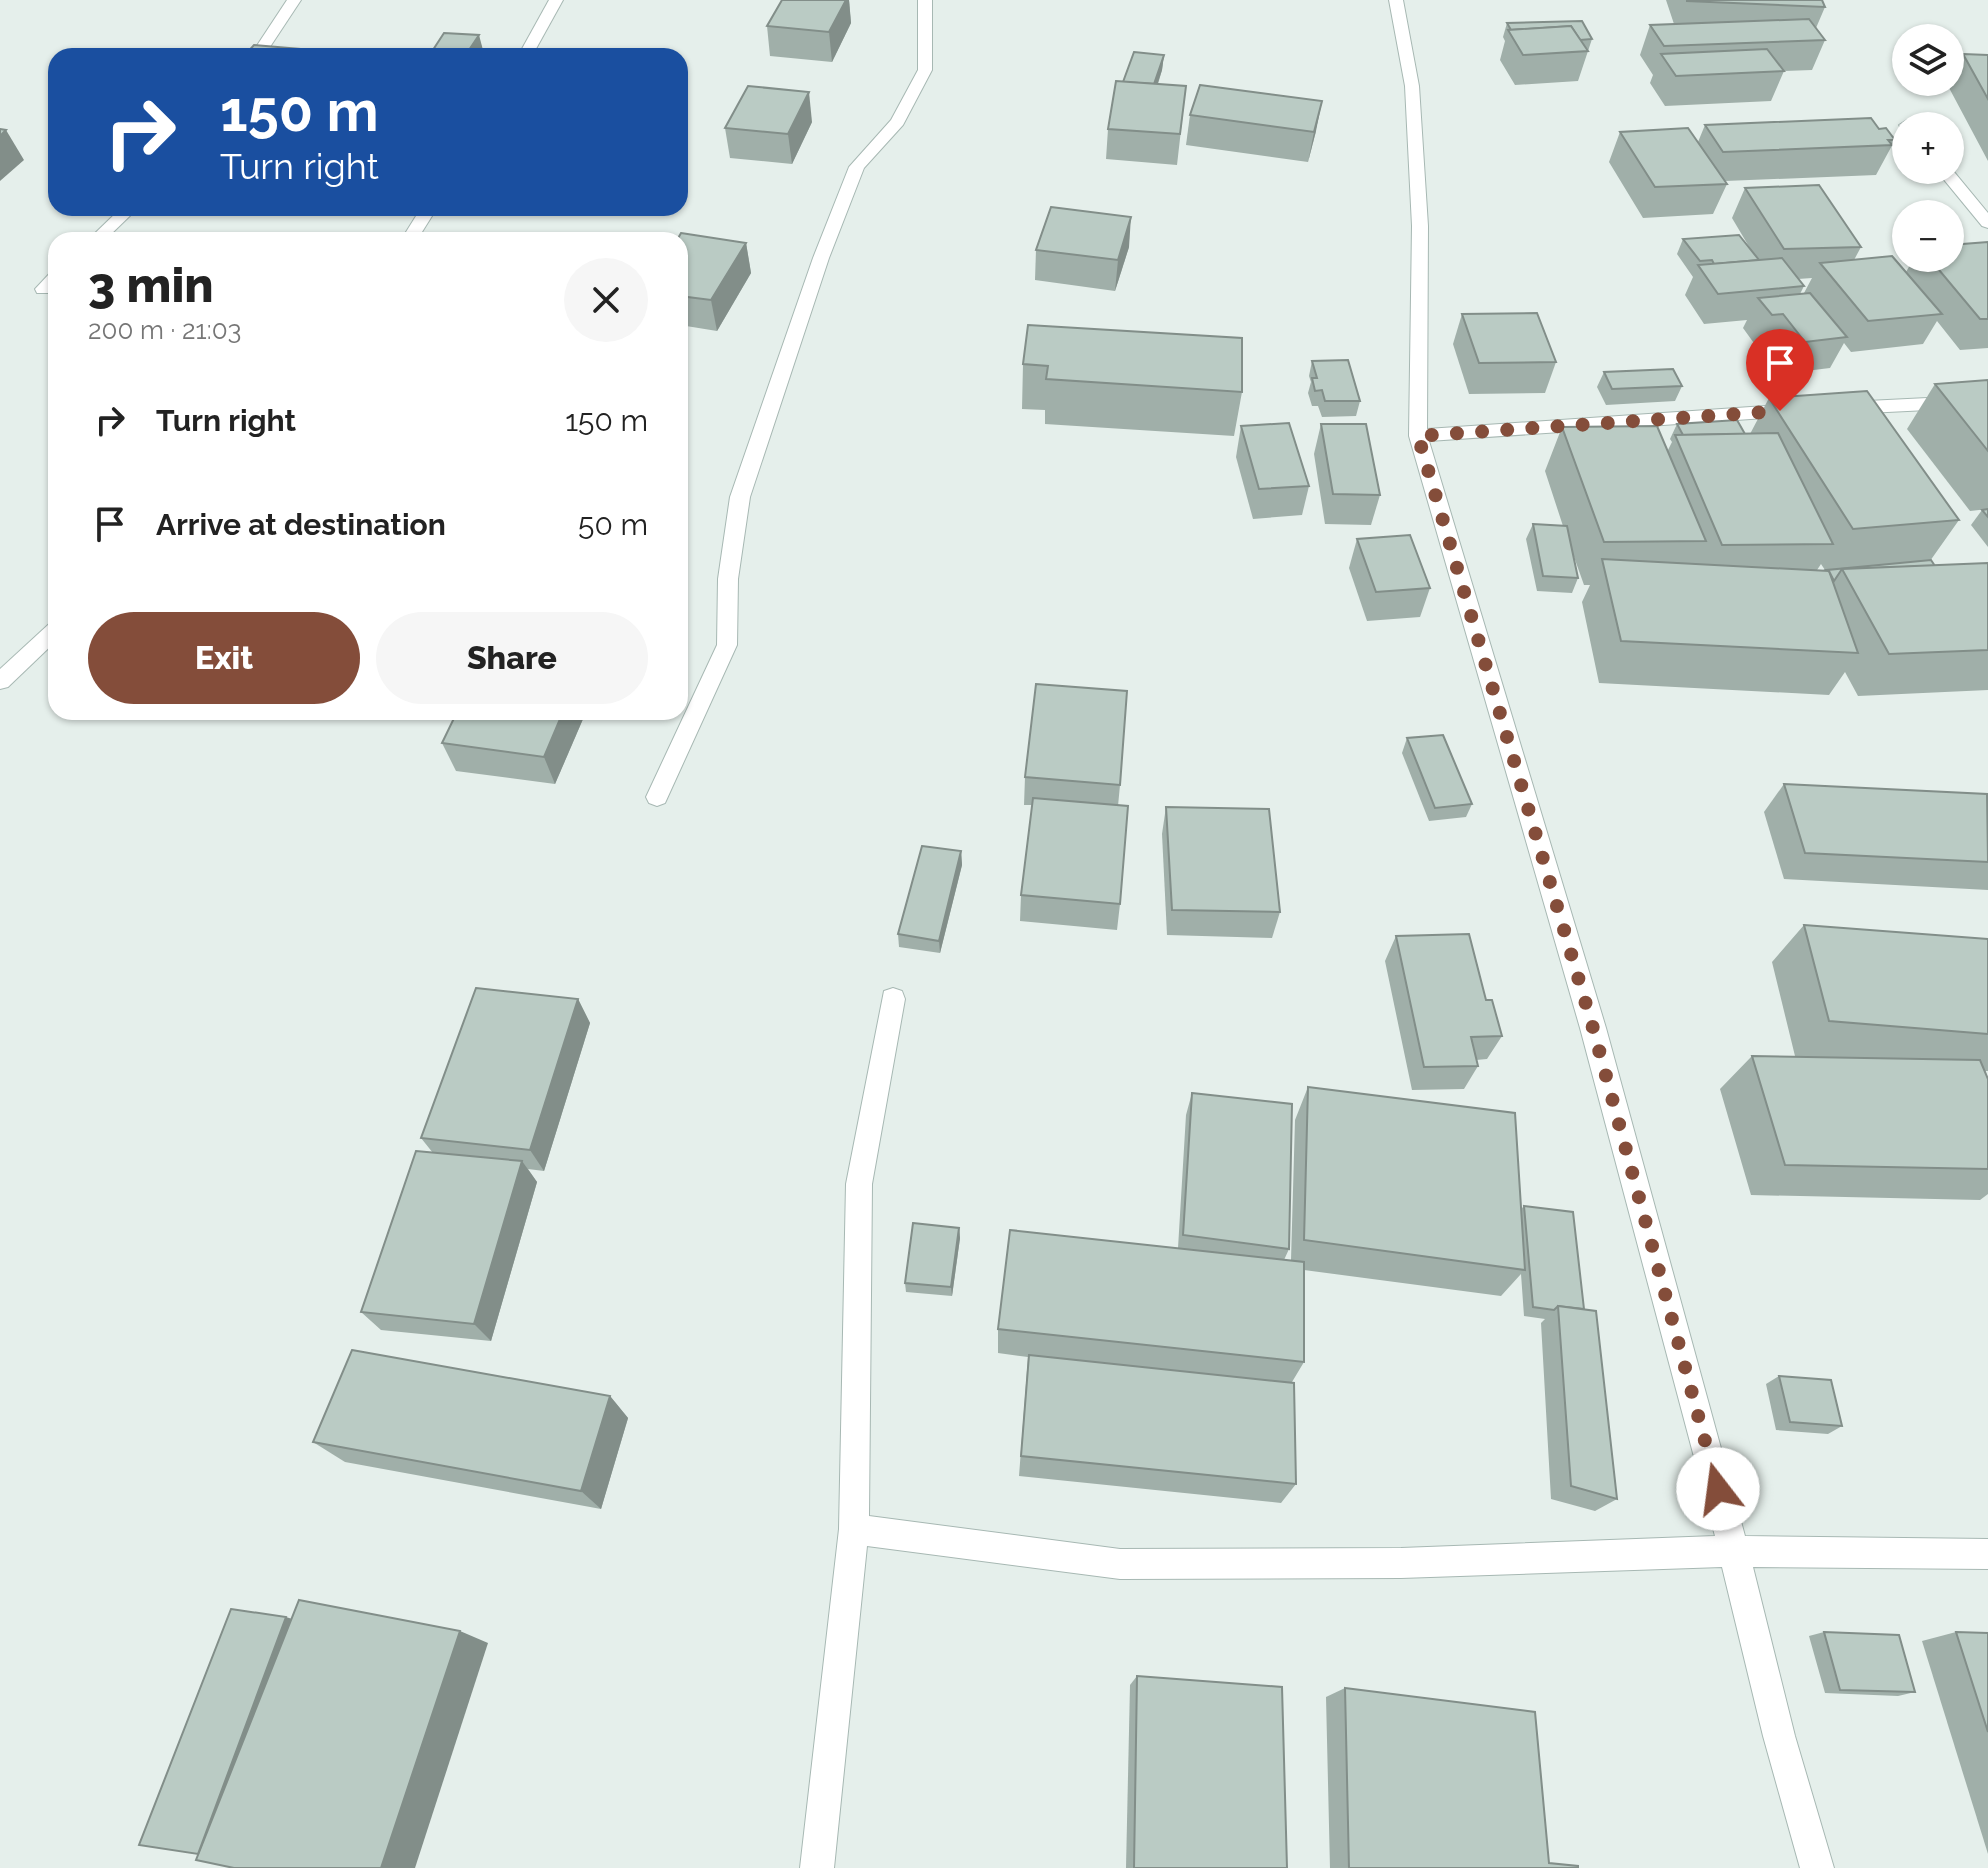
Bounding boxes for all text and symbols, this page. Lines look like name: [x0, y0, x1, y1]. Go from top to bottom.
map controls: [1892, 24, 1964, 272]
button: layers: [1892, 24, 1964, 96]
text: 150 m: [220, 78, 379, 144]
icon: right: [88, 80, 192, 184]
button: +: [1892, 112, 1964, 184]
text: Turn right: [220, 145, 379, 187]
button: −: [1892, 200, 1964, 272]
text: 3 min: [88, 257, 214, 313]
button: close: [564, 258, 648, 342]
text: 200 m · 21:03: [88, 315, 241, 345]
pin: [1746, 329, 1814, 411]
icon: arrive: [1758, 341, 1802, 385]
icon: right: [88, 398, 132, 442]
text: Turn right: [156, 403, 296, 438]
text: 150 m: [565, 403, 648, 438]
icon: arrive: [88, 502, 132, 546]
text: Arrive at destination: [156, 507, 446, 542]
text: 50 m: [578, 507, 648, 542]
button: Exit: [88, 612, 360, 704]
button: Share: [376, 612, 648, 704]
position arrow: [1676, 1447, 1760, 1531]

